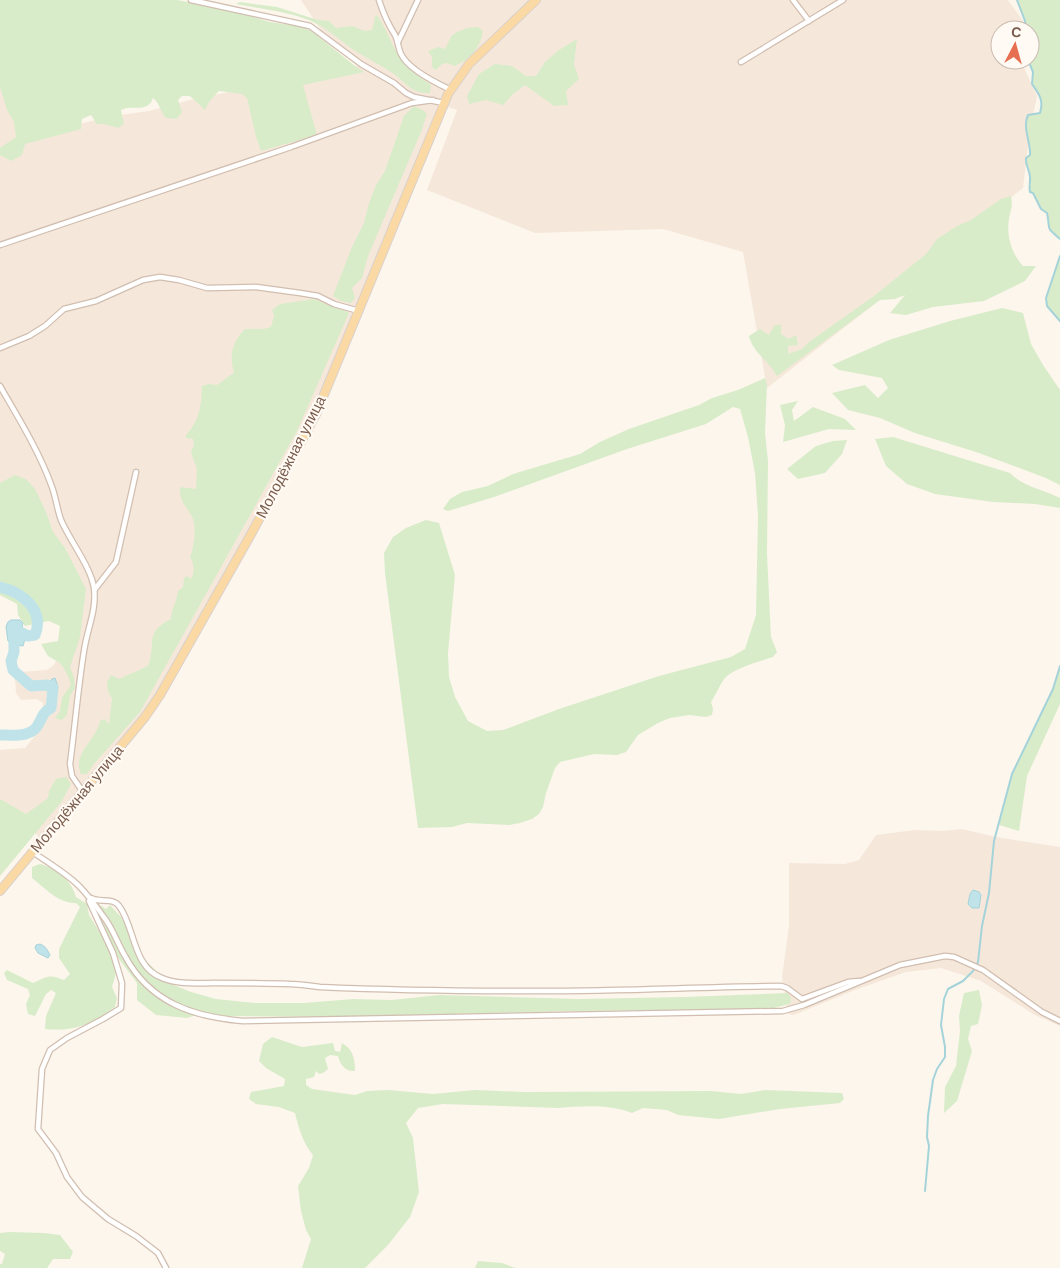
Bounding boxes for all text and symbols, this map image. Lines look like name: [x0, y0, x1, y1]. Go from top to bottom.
north arrow: [990, 20, 1040, 70]
text: С: [1010, 23, 1022, 42]
street label: Молодёжная улица: [252, 392, 331, 522]
street label: Молодёжная улица: [26, 740, 128, 857]

